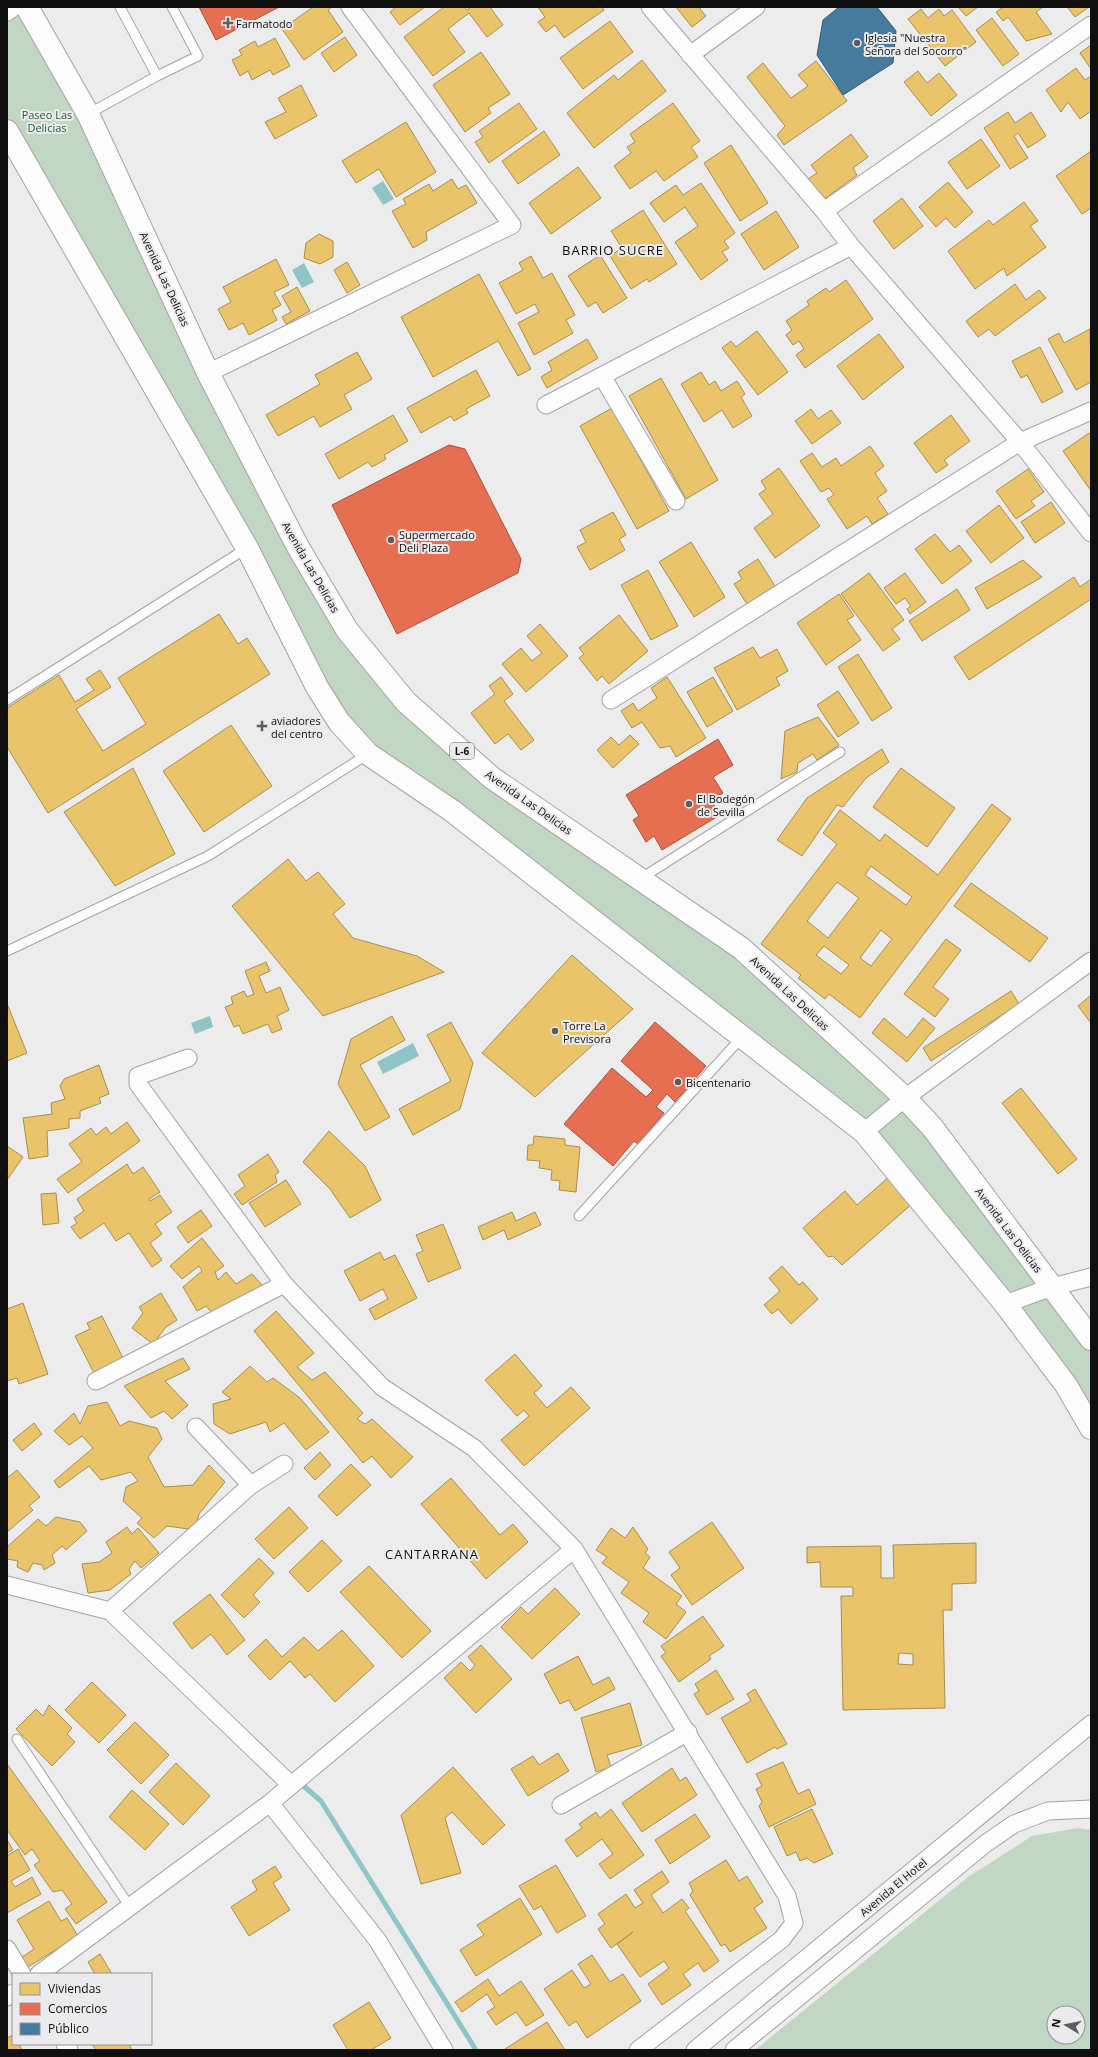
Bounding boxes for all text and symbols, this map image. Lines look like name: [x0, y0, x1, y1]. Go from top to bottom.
place label: Farmatodo: [236, 16, 293, 31]
marker: Farmatodo: [223, 18, 233, 28]
place label: Iglesia "Nuestra Señora del Socorro": [865, 30, 967, 58]
marker: Iglesia "Nuestra Señora del Socorro": [852, 38, 862, 48]
park label: Paseo Las Delicias: [22, 107, 72, 135]
street label: Avenida Las Delicias: [136, 229, 194, 329]
district label: BARRIO SUCRE: [562, 241, 664, 259]
street label: Avenida Las Delicias: [279, 519, 343, 615]
place label: Supermercado Deli Plaza: [399, 527, 475, 555]
marker: Supermercado Deli Plaza: [386, 535, 396, 545]
place label: aviadores del centro: [271, 713, 323, 741]
marker: aviadores del centro: [256, 720, 268, 732]
road number: L-6: [450, 743, 474, 759]
street label: Avenida Las Delicias: [483, 766, 575, 838]
place label: El Bodegón de Sevilla: [697, 791, 755, 819]
marker: El Bodegón de Sevilla: [684, 799, 694, 809]
street label: Avenida Las Delicias: [747, 952, 833, 1034]
place label: Torre La Previsora: [563, 1018, 611, 1046]
marker: Torre La Previsora: [550, 1026, 560, 1036]
place label: Bicentenario: [686, 1075, 751, 1090]
marker: Bicentenario: [673, 1077, 683, 1087]
street label: Avenida Las Delicias: [972, 1184, 1046, 1276]
district label: CANTARRANA: [385, 1545, 479, 1563]
street label: Avenida El Hotel: [856, 1855, 930, 1919]
legend: [12, 1973, 152, 2045]
text: Viviendas: [48, 1980, 101, 1997]
text: Comercios: [48, 2000, 108, 2017]
north arrow: [1046, 2005, 1086, 2045]
text: N: [1047, 2017, 1064, 2029]
text: Público: [48, 2020, 89, 2037]

